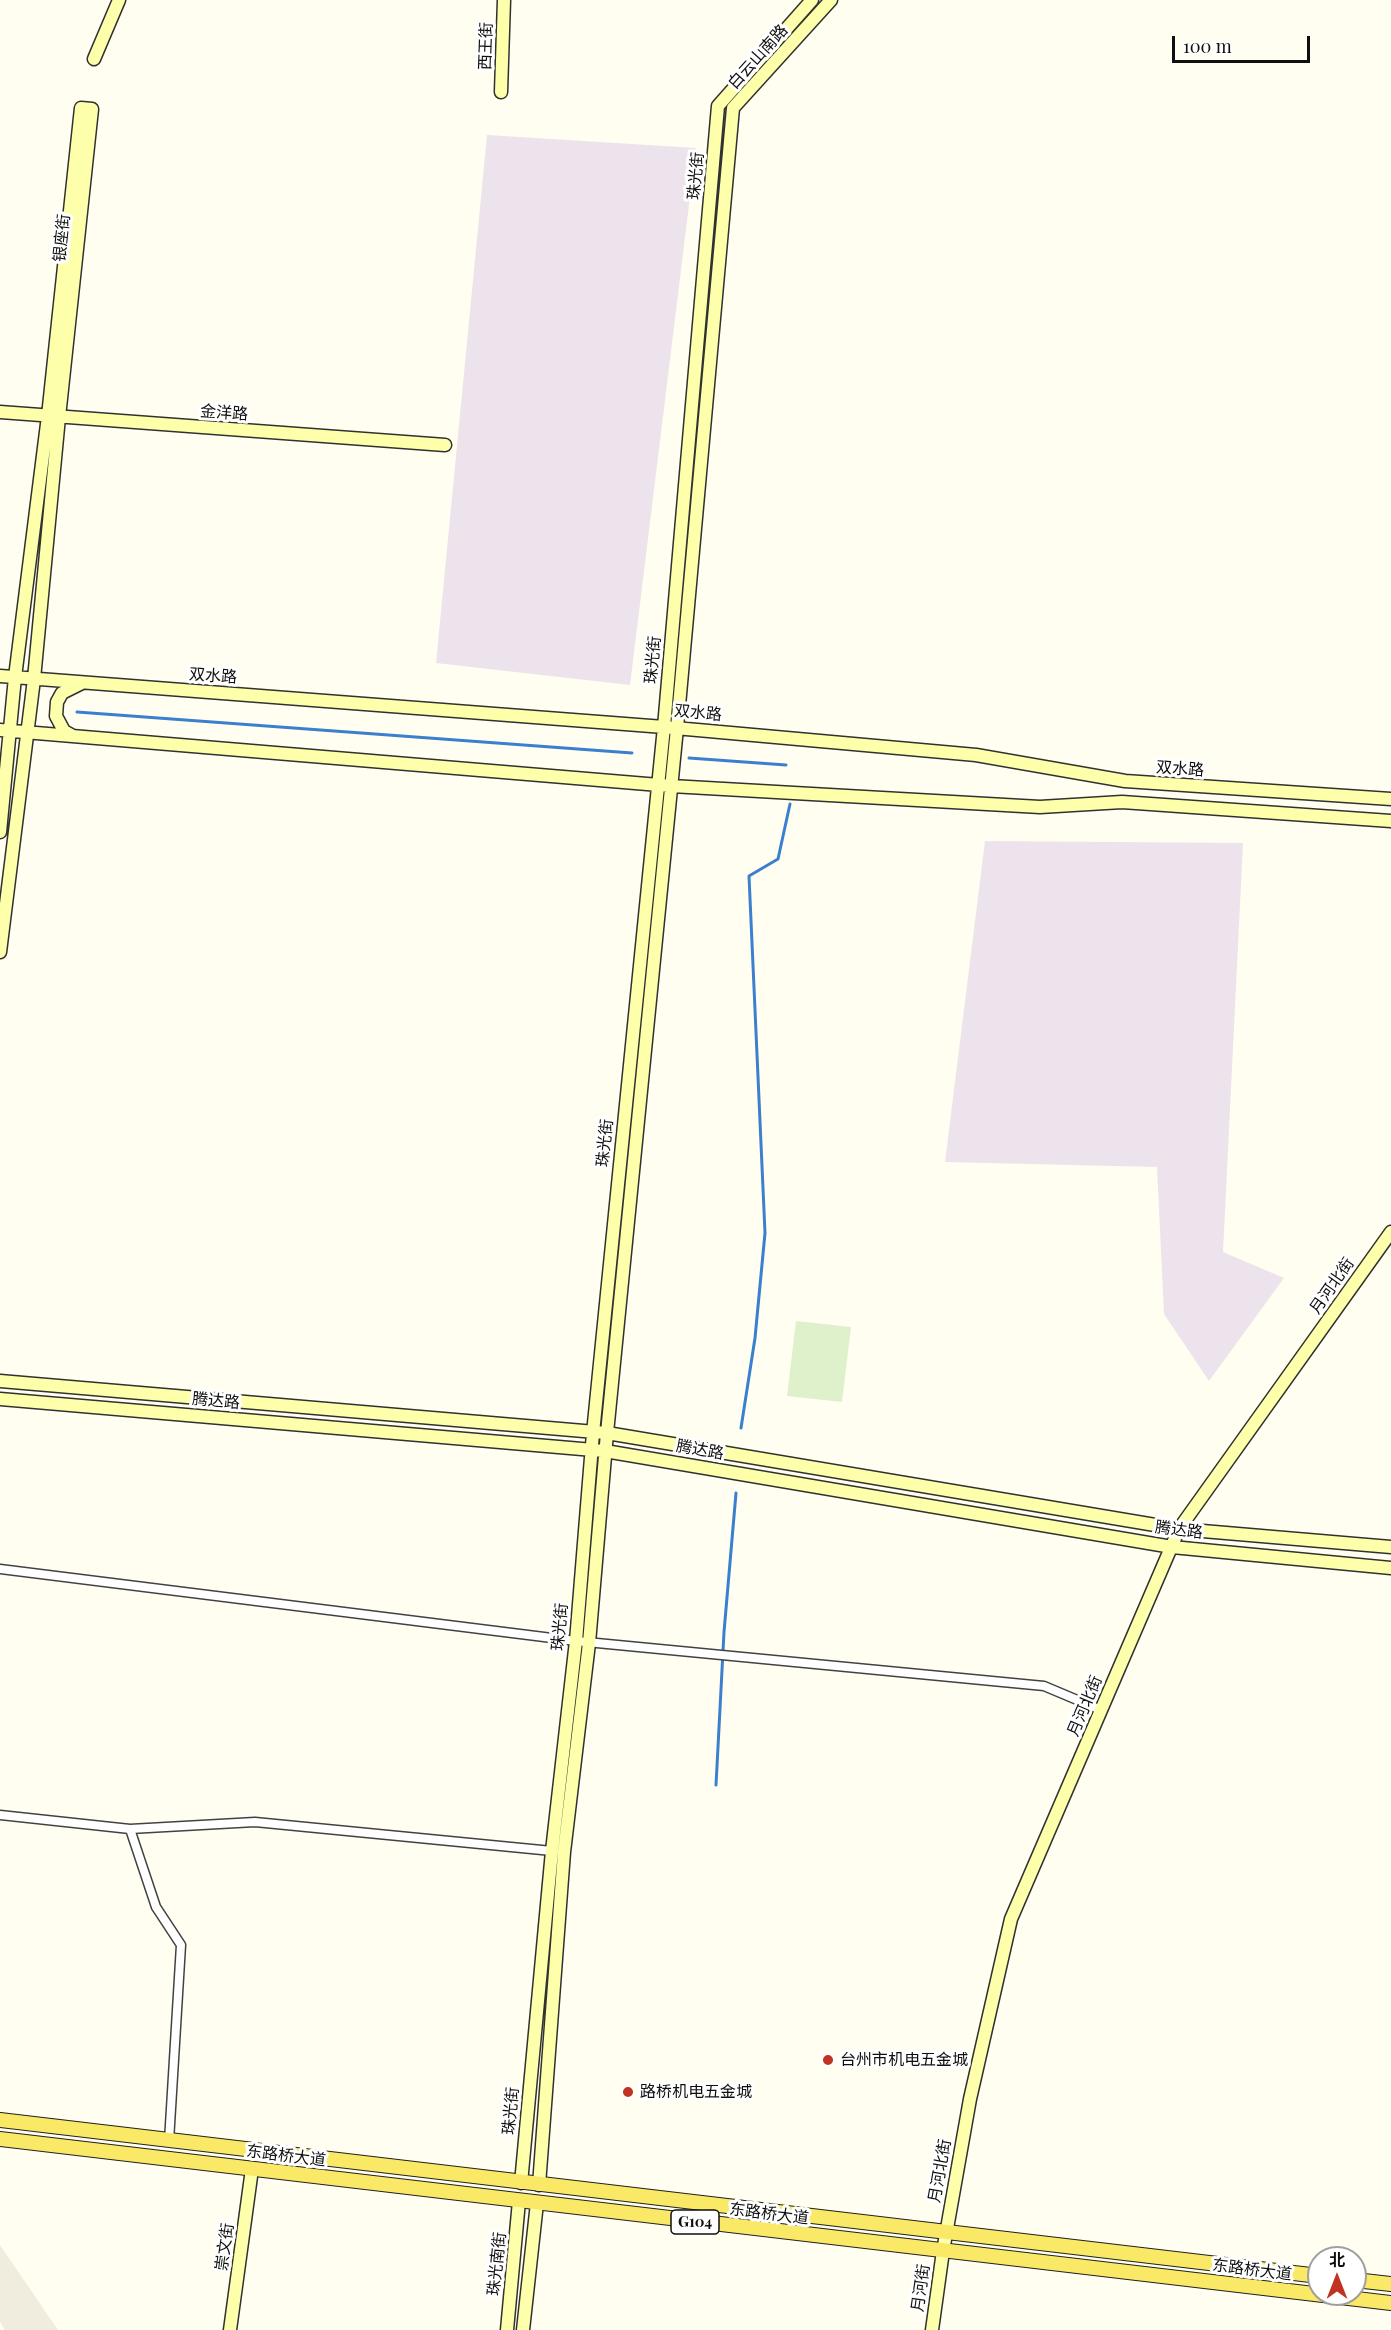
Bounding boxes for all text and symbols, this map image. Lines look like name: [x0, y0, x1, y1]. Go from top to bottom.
street label: 白云山南路: [724, 21, 792, 93]
street label: 西王街: [476, 22, 496, 70]
scale bar: [1175, 24, 1313, 62]
text: 100 m: [1183, 34, 1232, 58]
street label: 珠光街: [684, 151, 708, 201]
street label: 银座街: [50, 213, 74, 263]
street label: 金洋路: [199, 402, 249, 424]
street label: 珠光街: [641, 635, 665, 685]
street label: 双水路: [188, 665, 238, 687]
street label: 双水路: [673, 701, 723, 725]
street label: 双水路: [1155, 758, 1205, 780]
street label: 珠光街: [593, 1118, 617, 1168]
street label: 月河北街: [1306, 1254, 1358, 1318]
street label: 腾达路: [191, 1389, 241, 1413]
street label: 腾达路: [675, 1436, 725, 1464]
street label: 腾达路: [1154, 1518, 1204, 1542]
street label: 珠光街: [548, 1602, 572, 1652]
street label: 月河北街: [1064, 1673, 1106, 1739]
place label: 台州市机电五金城: [840, 2050, 968, 2070]
marker: 台州市机电五金城: [821, 2053, 835, 2067]
place label: 路桥机电五金城: [640, 2082, 752, 2102]
marker: 路桥机电五金城: [621, 2085, 635, 2099]
street label: 珠光街: [499, 2086, 523, 2136]
street label: 月河北街: [925, 2138, 955, 2204]
street label: 东路桥大道: [245, 2142, 327, 2170]
street label: 东路桥大道: [728, 2200, 810, 2228]
road number: G104: [671, 2210, 719, 2234]
street label: 崇文街: [212, 2222, 238, 2272]
street label: 珠光南街: [484, 2231, 510, 2297]
north arrow: [1307, 2246, 1367, 2306]
text: 北: [1329, 2249, 1345, 2270]
street label: 东路桥大道: [1211, 2256, 1293, 2284]
street label: 月河街: [908, 2263, 934, 2313]

